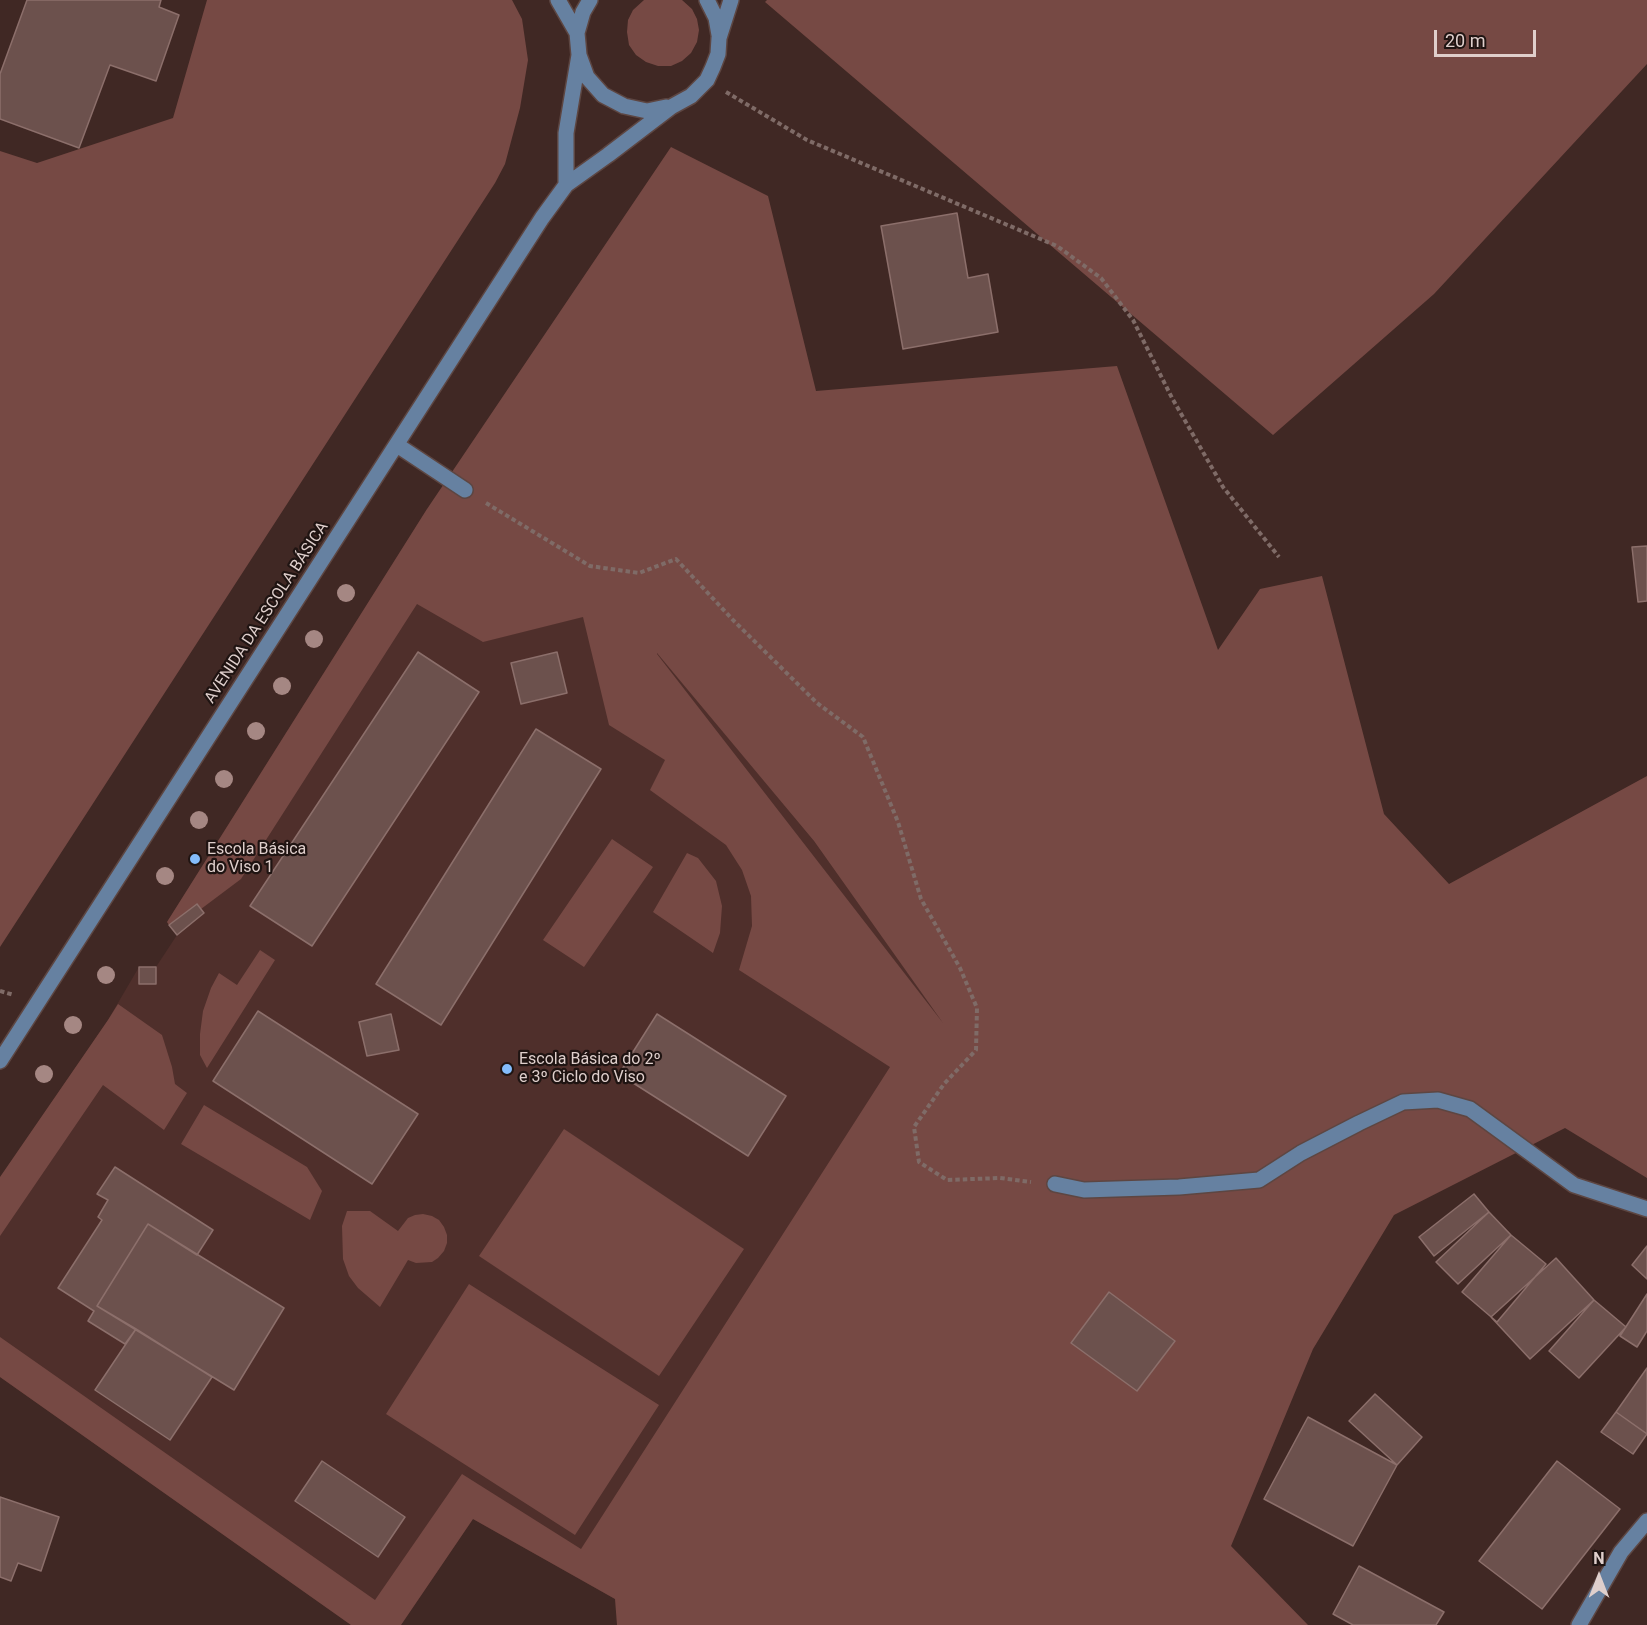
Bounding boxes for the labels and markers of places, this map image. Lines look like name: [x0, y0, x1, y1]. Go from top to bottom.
place label: Escola Básica do Viso 1: [207, 840, 306, 878]
marker: Escola Básica do Viso 1: [188, 852, 202, 866]
place label: Escola Básica do 2º e 3º Ciclo do Viso: [519, 1050, 661, 1088]
marker: Escola Básica do 2º e 3º Ciclo do Viso: [500, 1062, 514, 1076]

